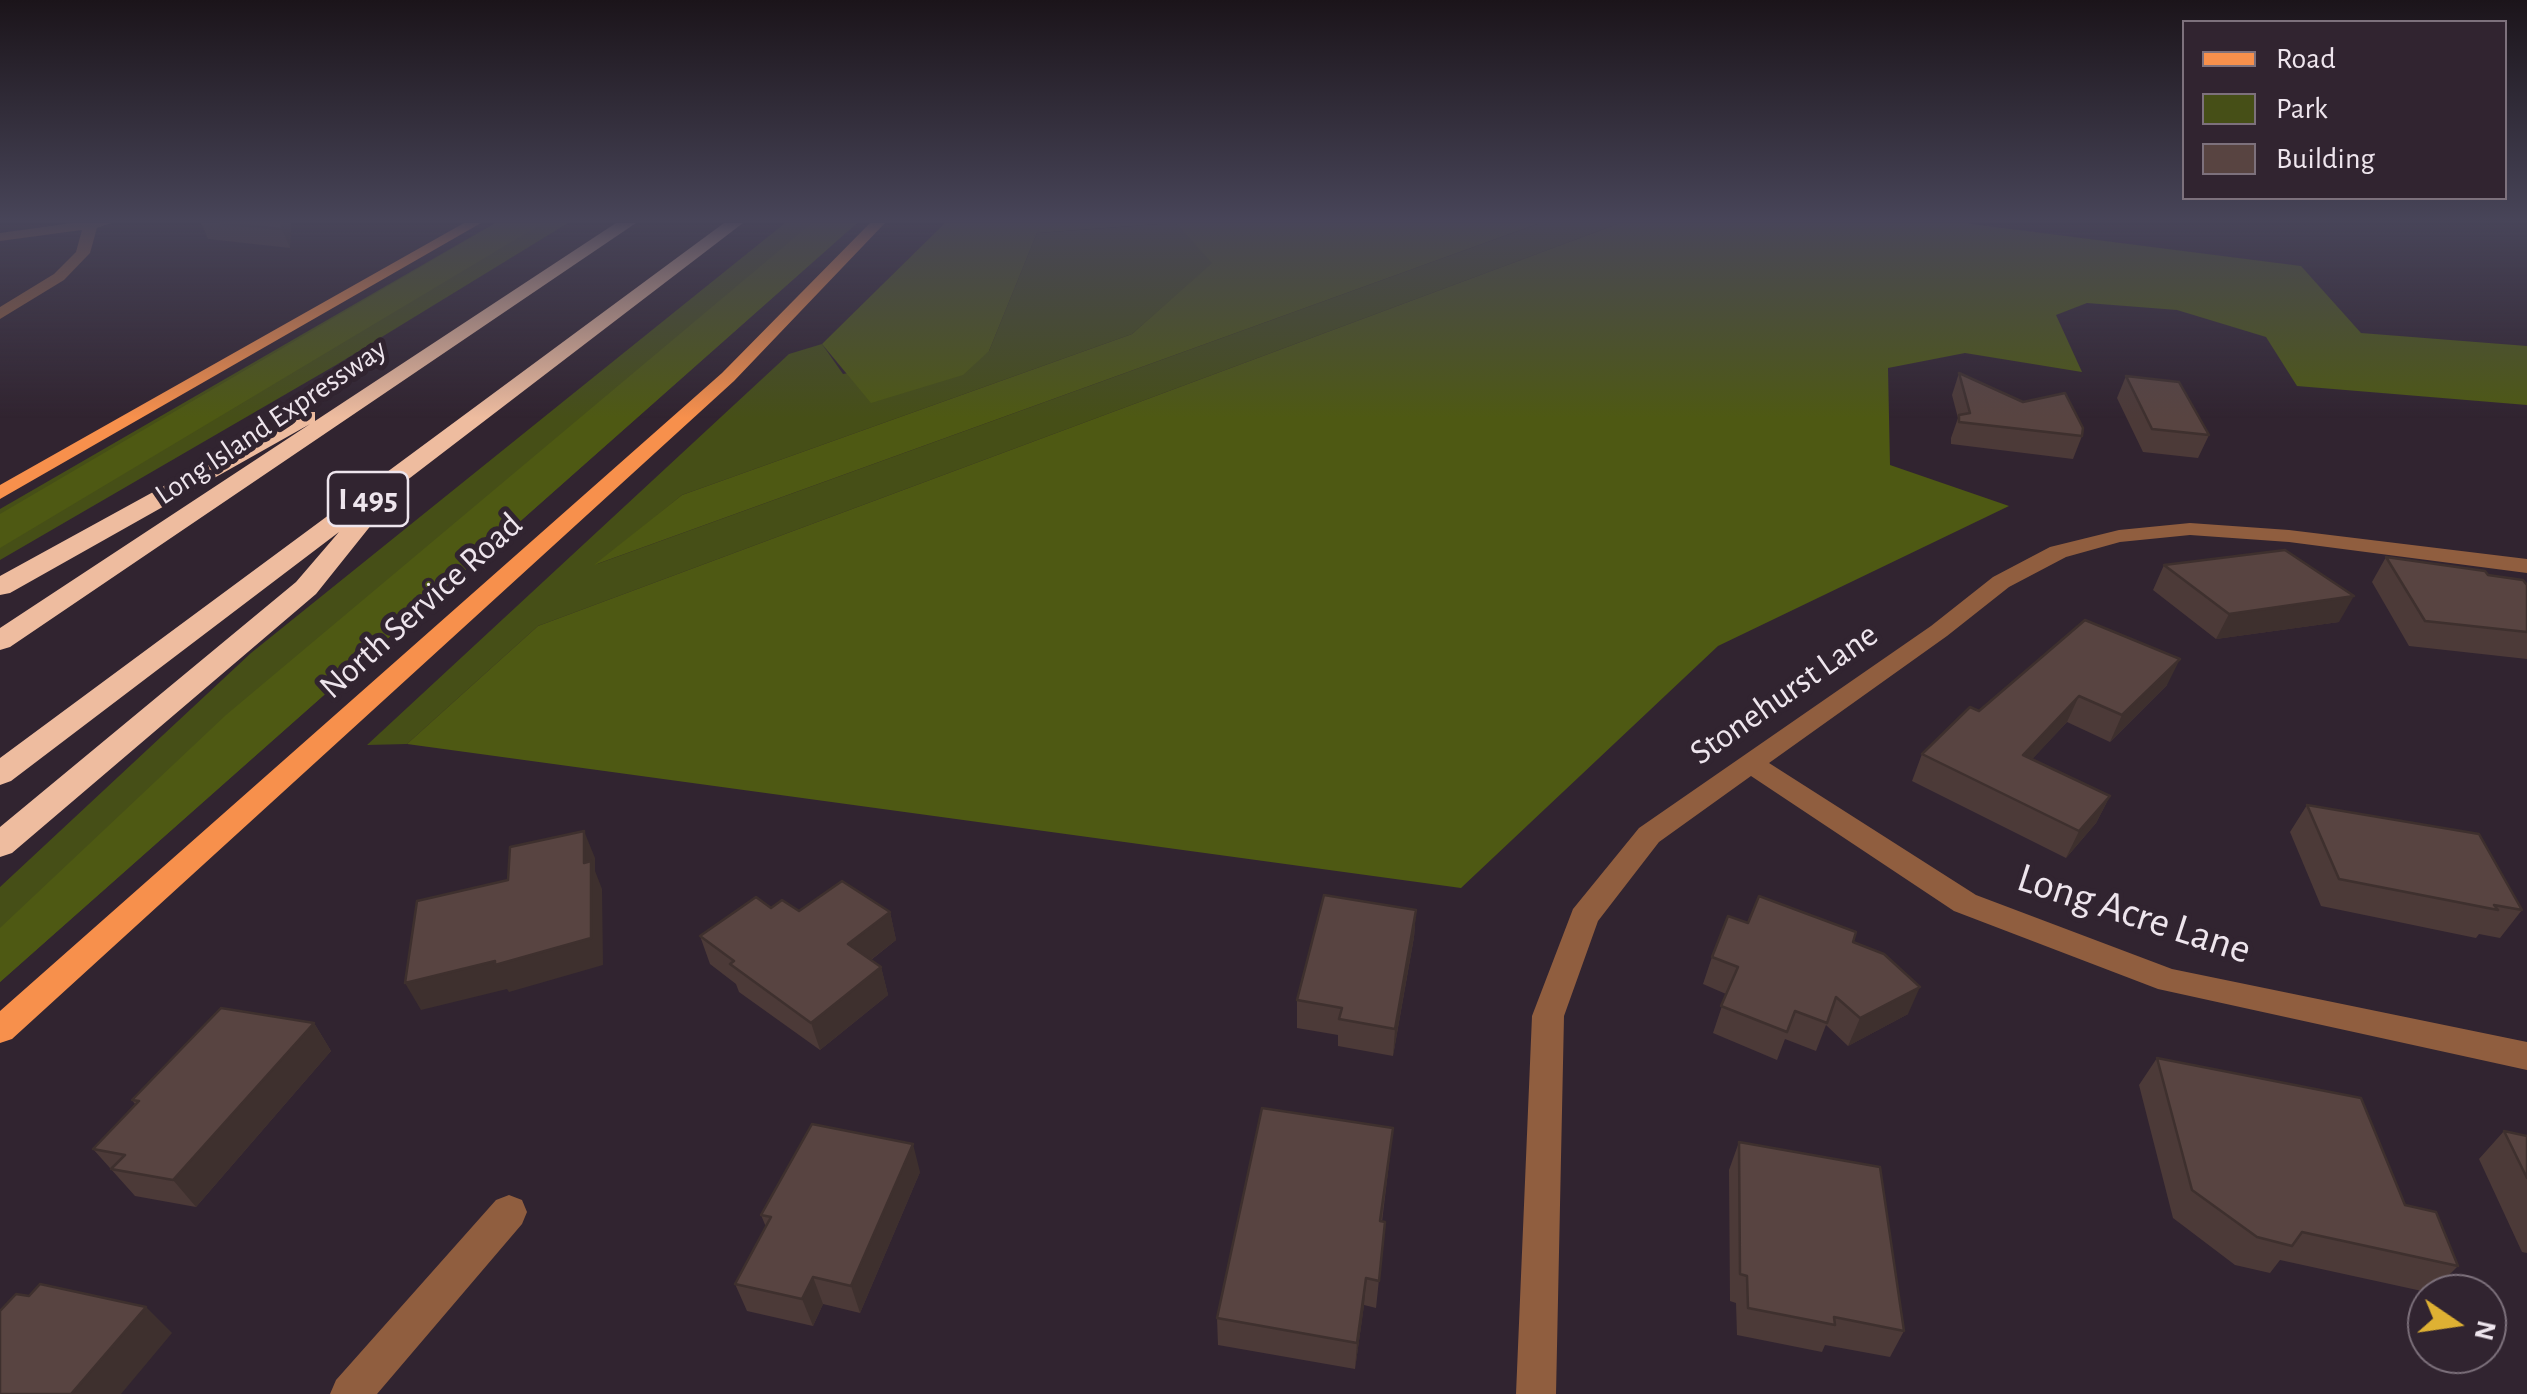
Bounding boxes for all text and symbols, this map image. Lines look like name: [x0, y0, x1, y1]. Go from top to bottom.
legend: [2182, 20, 2507, 200]
text: Road: [2276, 44, 2336, 74]
text: Park: [2276, 94, 2328, 124]
text: Building: [2276, 144, 2375, 174]
street label: Long Island Expressway: [149, 331, 393, 513]
road number: I 495: [328, 472, 408, 526]
street label: North Service Road: [311, 504, 531, 708]
street label: Stonehurst Lane: [1682, 614, 1886, 774]
street label: Long Acre Lane: [2011, 853, 2257, 975]
north arrow: [2407, 1274, 2507, 1374]
text: N: [2468, 1318, 2500, 1343]

